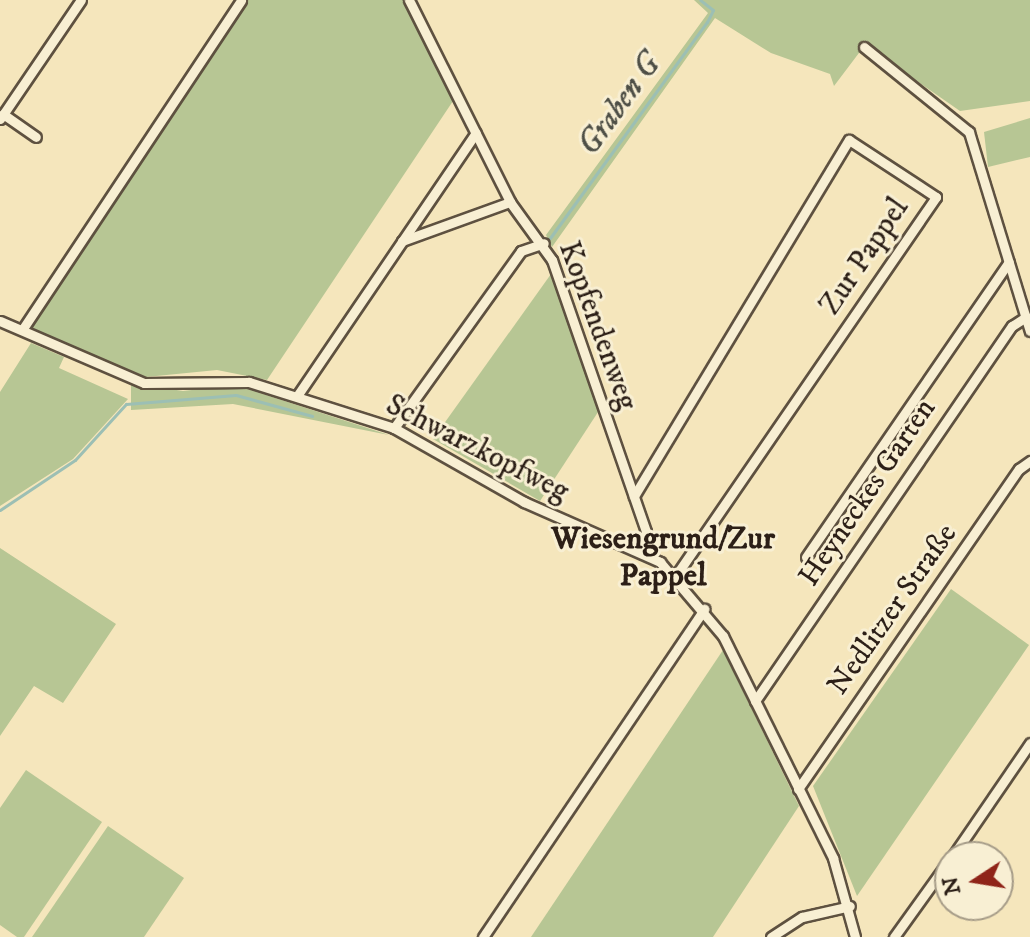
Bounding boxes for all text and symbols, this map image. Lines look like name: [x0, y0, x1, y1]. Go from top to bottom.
water label: Graben G: [570, 47, 670, 163]
street label: Zur Pappel: [813, 192, 917, 322]
street label: Kopfendenweg: [550, 237, 644, 415]
street label: Schwarzkopfweg: [380, 387, 574, 511]
street label: Heyneckes Garten: [792, 392, 944, 594]
street label: Nedlitzer Straße: [821, 518, 965, 702]
district label: Wiesengrund/Zur Pappel: [551, 521, 775, 596]
north arrow: [934, 841, 1014, 921]
text: N: [937, 874, 967, 897]

